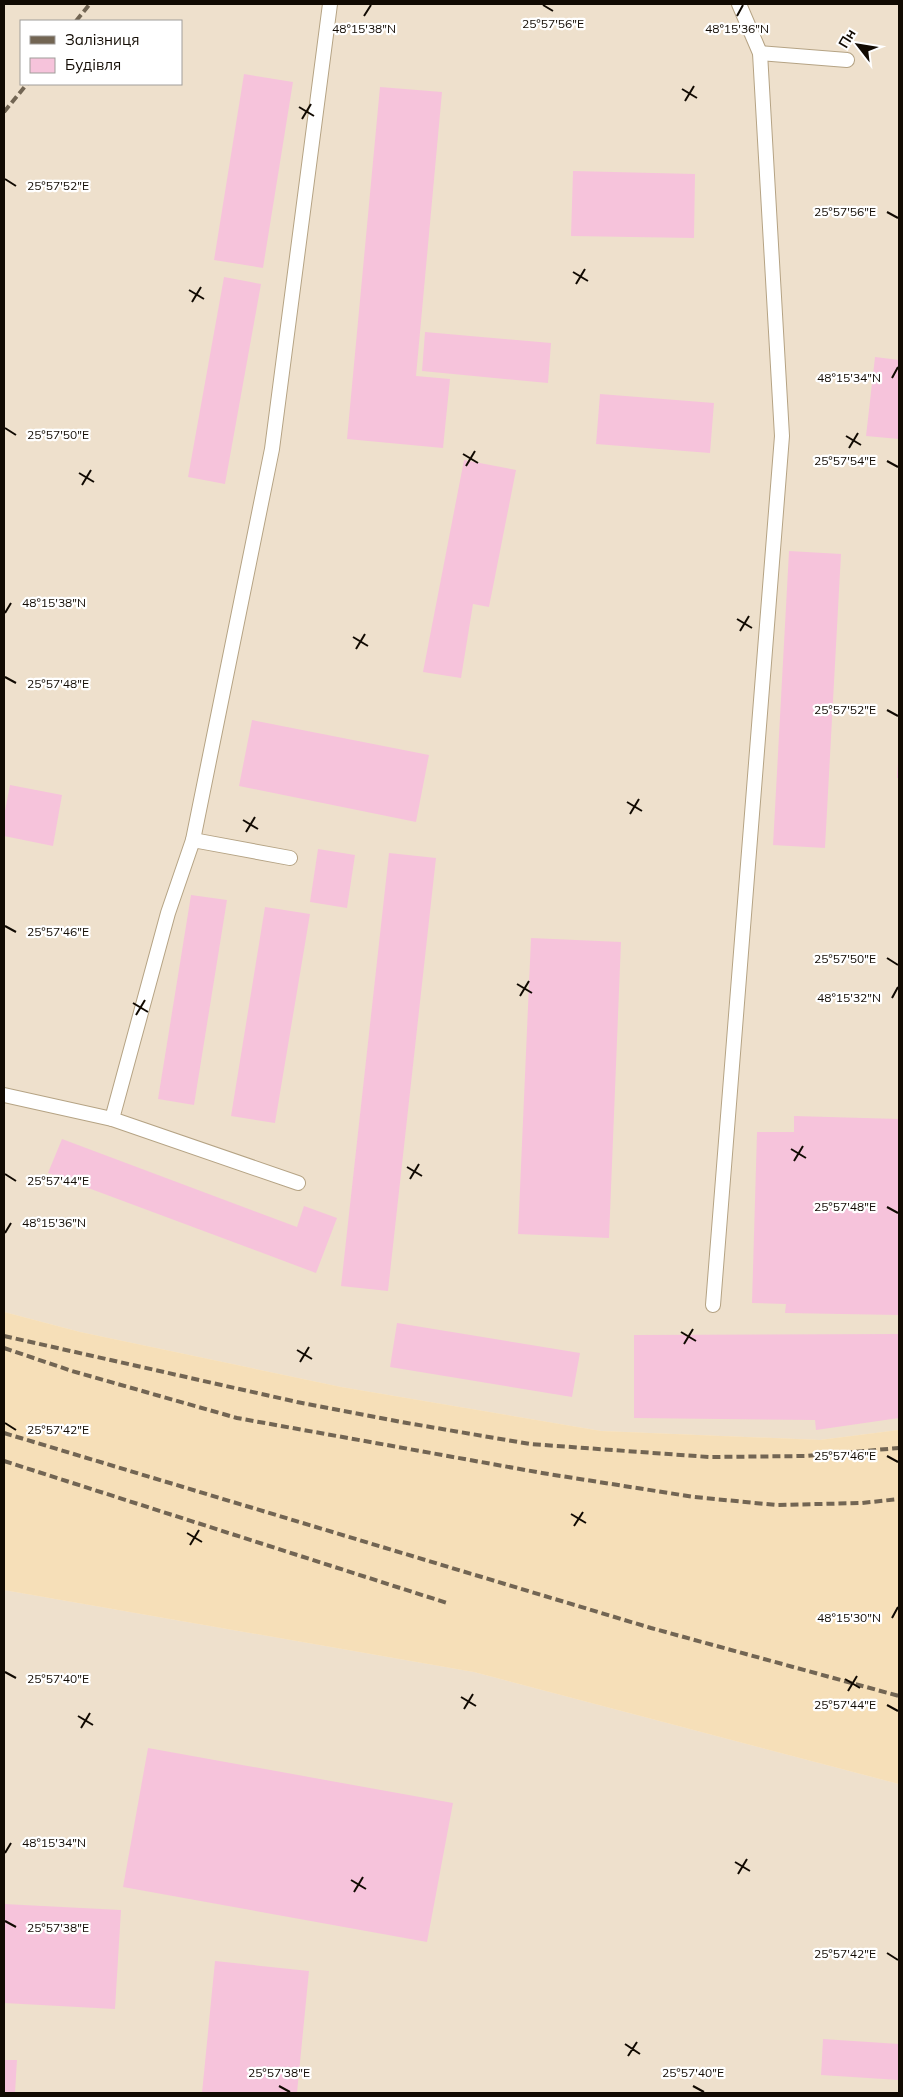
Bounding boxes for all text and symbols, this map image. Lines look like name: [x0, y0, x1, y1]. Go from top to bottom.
text: 25°57'56"E: [522, 16, 584, 31]
legend: [20, 20, 182, 85]
north arrow: [833, 20, 883, 70]
text: 48°15'38"N: [332, 21, 396, 36]
text: 48°15'36"N: [705, 21, 769, 36]
text: Пн: [834, 25, 860, 51]
text: Залізниця: [65, 30, 139, 49]
text: Будівля: [65, 55, 121, 74]
text: 25°57'52"E: [27, 178, 89, 193]
text: 25°57'56"E: [814, 204, 876, 219]
text: 48°15'34"N: [817, 370, 881, 385]
text: 25°57'50"E: [27, 427, 89, 442]
text: 25°57'54"E: [814, 453, 876, 468]
text: 48°15'38"N: [22, 595, 86, 610]
text: 25°57'48"E: [27, 676, 89, 691]
text: 25°57'52"E: [814, 702, 876, 717]
text: 25°57'46"E: [27, 924, 89, 939]
text: 25°57'50"E: [814, 951, 876, 966]
text: 48°15'32"N: [817, 990, 881, 1005]
text: 25°57'44"E: [27, 1173, 89, 1188]
text: 25°57'48"E: [814, 1199, 876, 1214]
text: 48°15'36"N: [22, 1215, 86, 1230]
text: 25°57'42"E: [27, 1422, 89, 1437]
text: 25°57'46"E: [814, 1448, 876, 1463]
text: 48°15'30"N: [817, 1610, 881, 1625]
text: 25°57'40"E: [27, 1671, 89, 1686]
text: 25°57'44"E: [814, 1697, 876, 1712]
text: 48°15'34"N: [22, 1835, 86, 1850]
text: 25°57'38"E: [27, 1920, 89, 1935]
text: 25°57'42"E: [814, 1946, 876, 1961]
text: 25°57'38"E: [248, 2065, 310, 2080]
text: 25°57'40"E: [662, 2065, 724, 2080]

